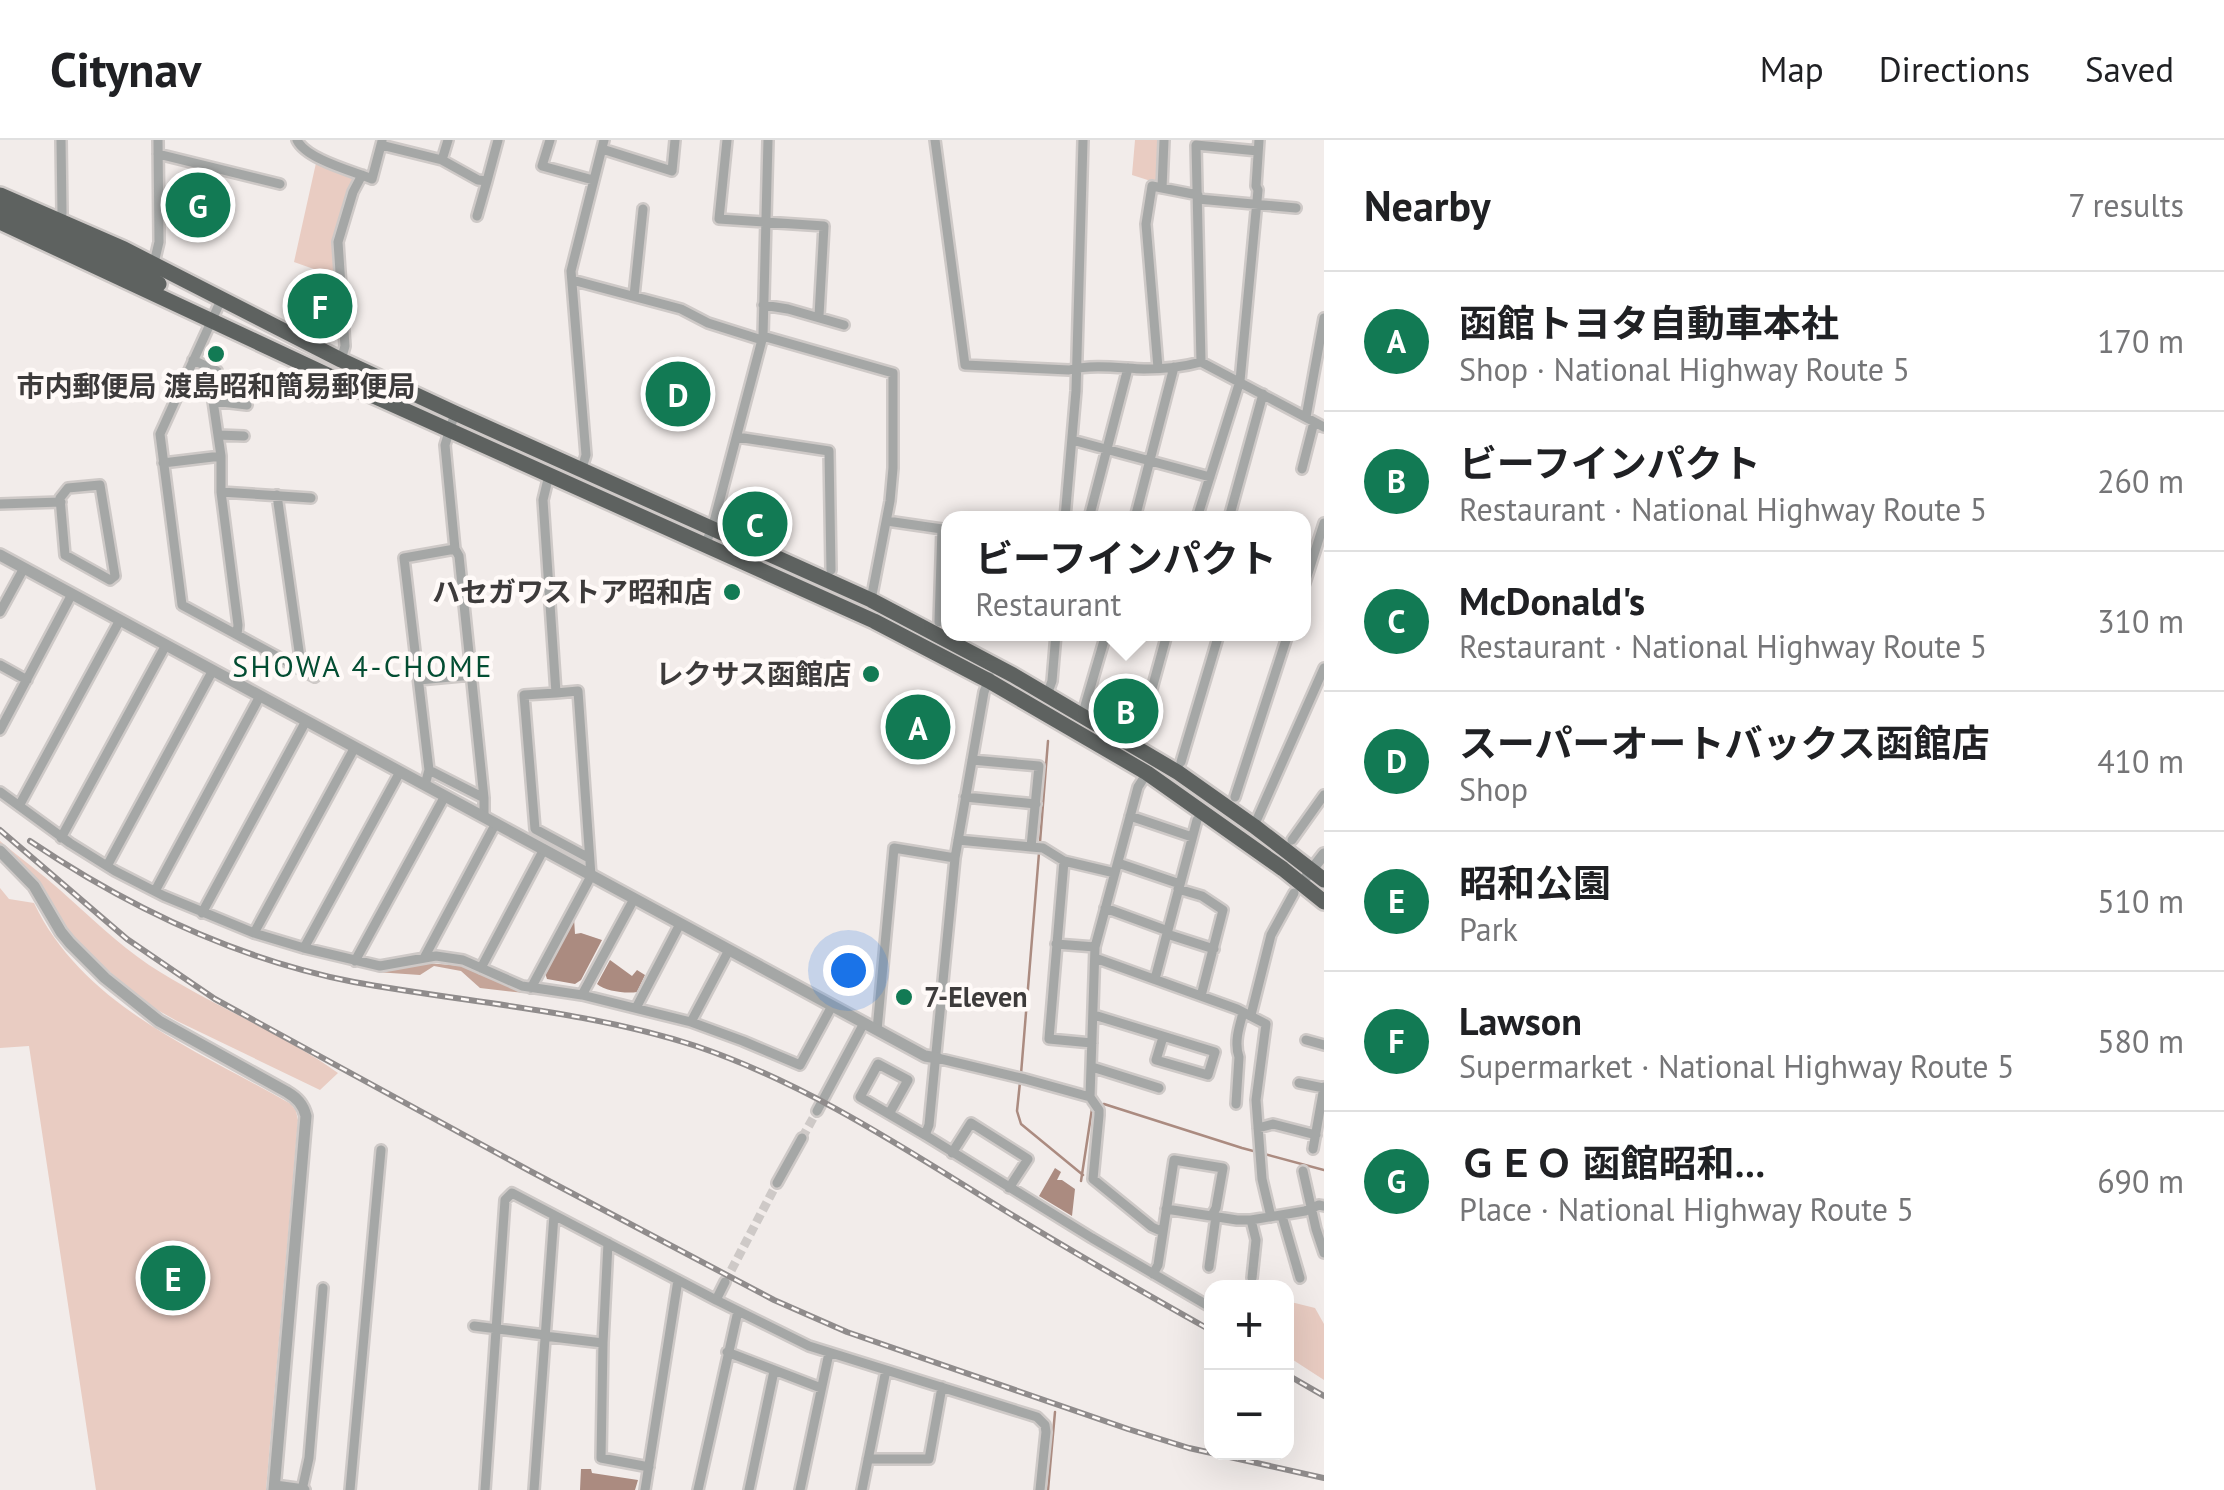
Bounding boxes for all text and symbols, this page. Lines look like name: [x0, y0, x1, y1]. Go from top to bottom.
text: Citynav: [50, 38, 201, 100]
text: Map: [1760, 46, 1824, 92]
text: Directions: [1879, 46, 2030, 92]
text: Saved: [2085, 46, 2174, 92]
pin: G: [166, 168, 230, 242]
text: Nearby: [1364, 178, 1491, 233]
text: 7 results: [2068, 184, 2184, 226]
pin: F: [288, 268, 352, 344]
text: 函館トヨタ自動車本社: [1459, 298, 1839, 347]
text: A: [1387, 320, 1406, 362]
text: 170 m: [2097, 320, 2184, 362]
marker: 市内郵便局 渡島昭和簡易郵便局: [205, 343, 227, 365]
text: Shop · National Highway Route 5: [1459, 348, 1910, 390]
pin: D: [646, 356, 710, 432]
place label: 市内郵便局 渡島昭和簡易郵便局: [16, 367, 416, 404]
text: ビーフインパクト: [1459, 438, 1761, 487]
text: B: [1387, 460, 1406, 502]
text: 260 m: [2097, 460, 2184, 502]
pin: C: [722, 486, 788, 562]
text: Restaurant · National Highway Route 5: [1459, 488, 1987, 530]
popup: [941, 511, 1311, 641]
text: ビーフインパクト: [975, 533, 1277, 582]
place label: ハセガワストア昭和店: [432, 573, 712, 610]
text: McDonald's: [1459, 576, 1645, 625]
marker: ハセガワストア昭和店: [721, 581, 743, 603]
text: Restaurant: [975, 583, 1121, 625]
text: C: [1388, 600, 1405, 642]
text: 310 m: [2097, 600, 2184, 642]
text: Restaurant · National Highway Route 5: [1459, 625, 1987, 667]
district label: SHOWA 4-CHOME: [232, 646, 494, 685]
place label: レクサス函館店: [656, 655, 851, 692]
marker: レクサス函館店: [860, 663, 882, 685]
pin: B: [1094, 674, 1158, 748]
pin: A: [886, 690, 950, 764]
text: スーパーオートバックス函館店: [1459, 718, 1989, 767]
text: D: [1386, 740, 1407, 782]
text: 410 m: [2097, 740, 2184, 782]
text: Shop: [1459, 768, 1528, 810]
text: 昭和公園: [1459, 858, 1611, 907]
text: E: [1388, 880, 1405, 922]
text: 510 m: [2097, 880, 2184, 922]
text: Park: [1459, 908, 1518, 950]
your location: [823, 945, 874, 996]
place label: 7-Eleven: [924, 978, 1028, 1015]
marker: 7-Eleven: [893, 986, 915, 1008]
text: Lawson: [1459, 996, 1582, 1045]
text: F: [1388, 1020, 1405, 1062]
text: 580 m: [2097, 1020, 2184, 1062]
text: Supermarket · National Highway Route 5: [1459, 1045, 2014, 1087]
text: ＧＥＯ 函館昭和…: [1459, 1138, 1765, 1187]
text: G: [1387, 1160, 1406, 1202]
text: 690 m: [2097, 1160, 2184, 1202]
text: Place · National Highway Route 5: [1459, 1188, 1914, 1230]
pin: E: [140, 1240, 206, 1316]
map controls: [1204, 1280, 1294, 1460]
button: +: [1204, 1280, 1294, 1370]
button: −: [1204, 1370, 1294, 1460]

